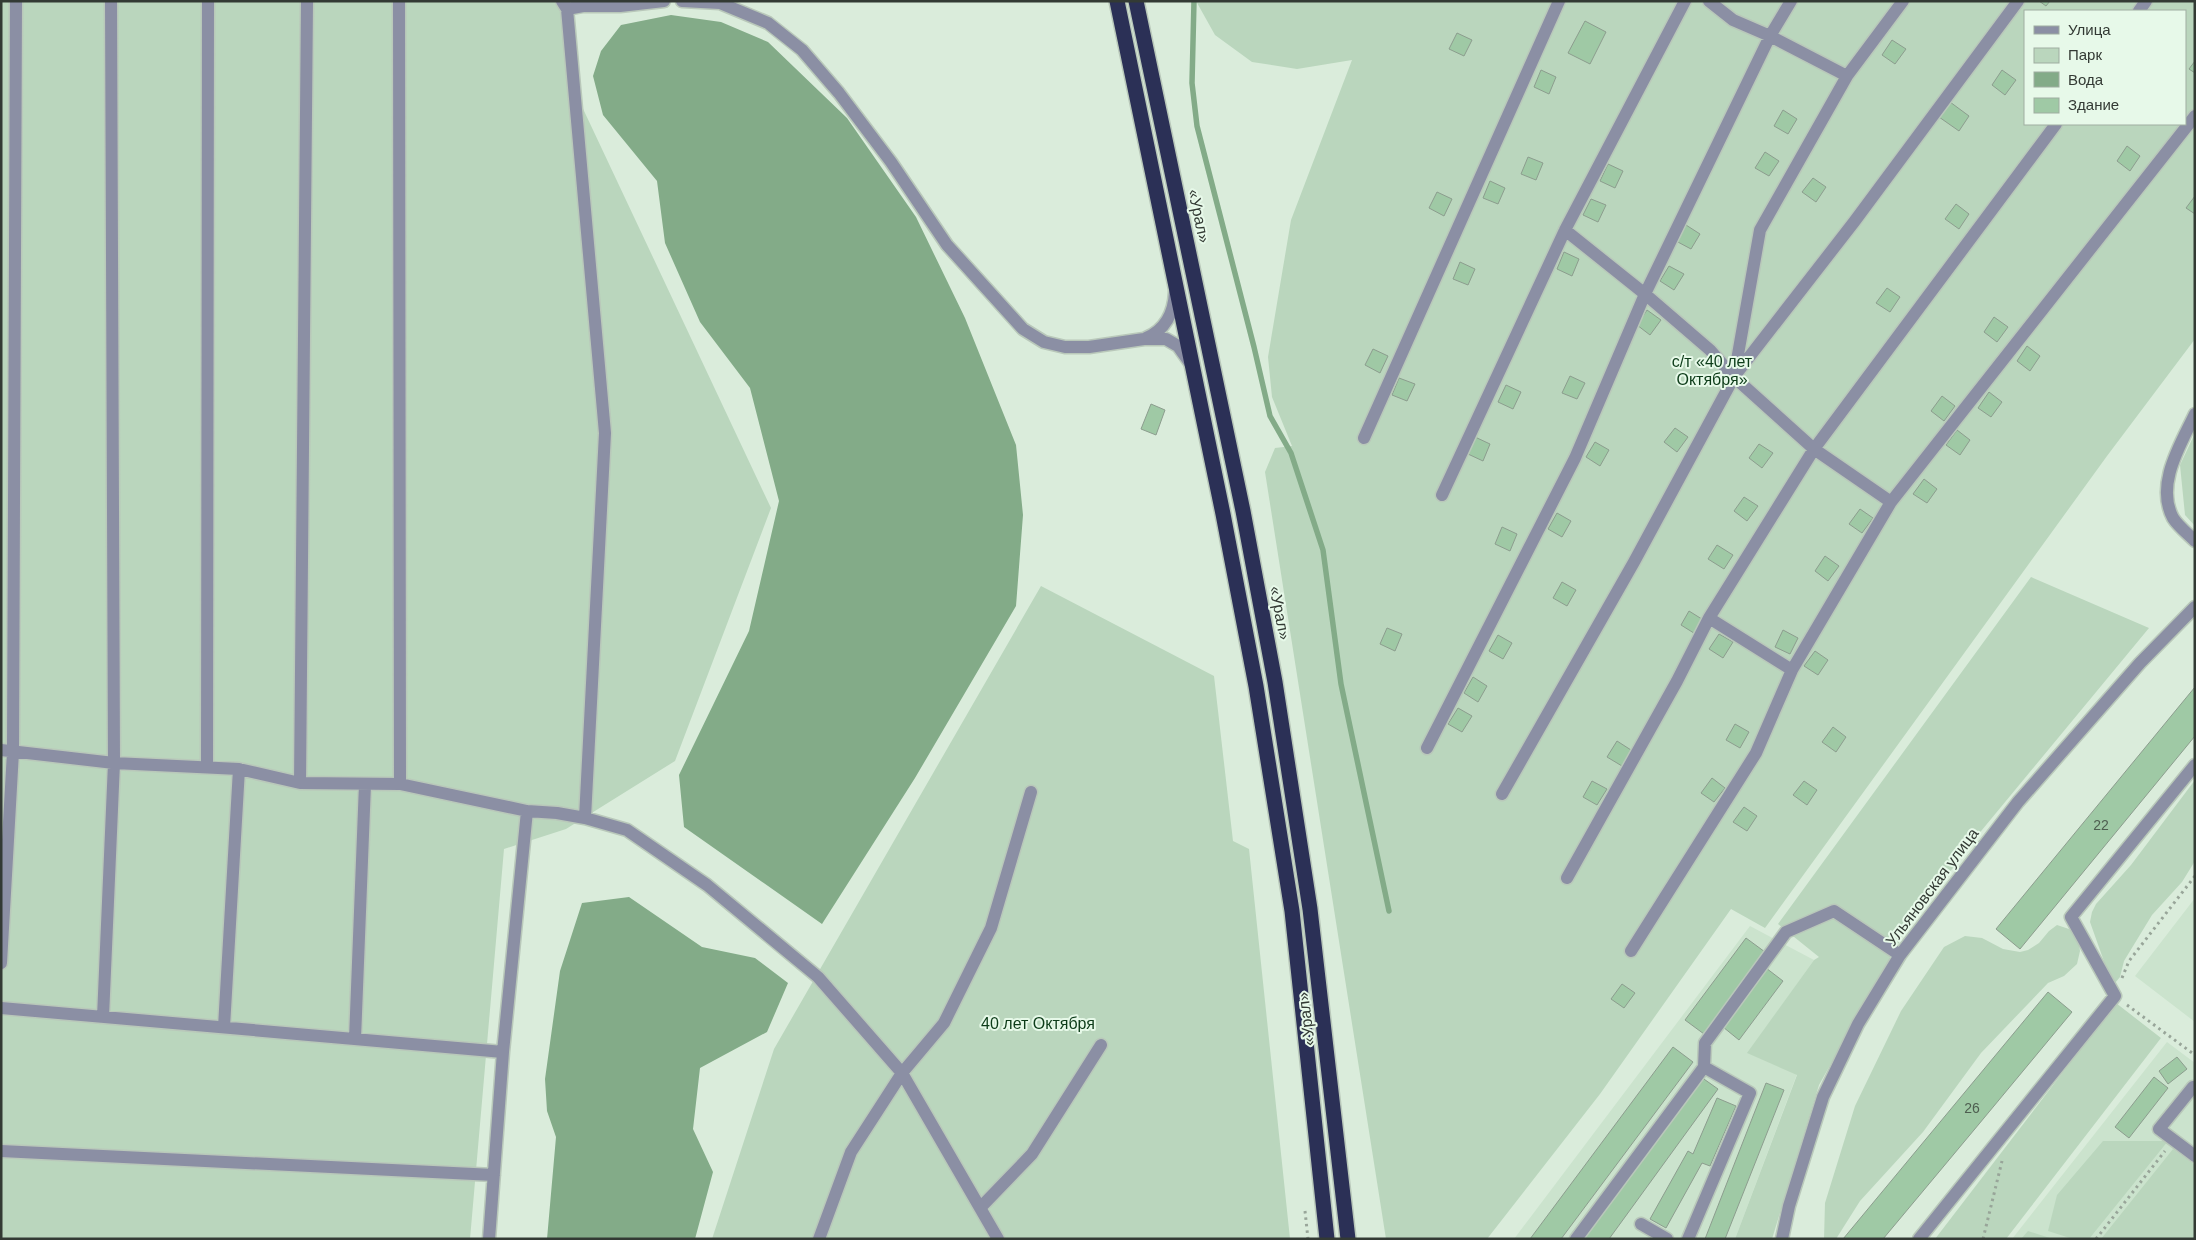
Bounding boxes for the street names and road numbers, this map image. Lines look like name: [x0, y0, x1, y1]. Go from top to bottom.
street label: «Урал»: [1185, 188, 1213, 244]
street label: «Урал»: [1266, 585, 1294, 641]
street label: Ульяновская улица: [1882, 825, 1982, 949]
street label: «Урал»: [1294, 991, 1318, 1047]

